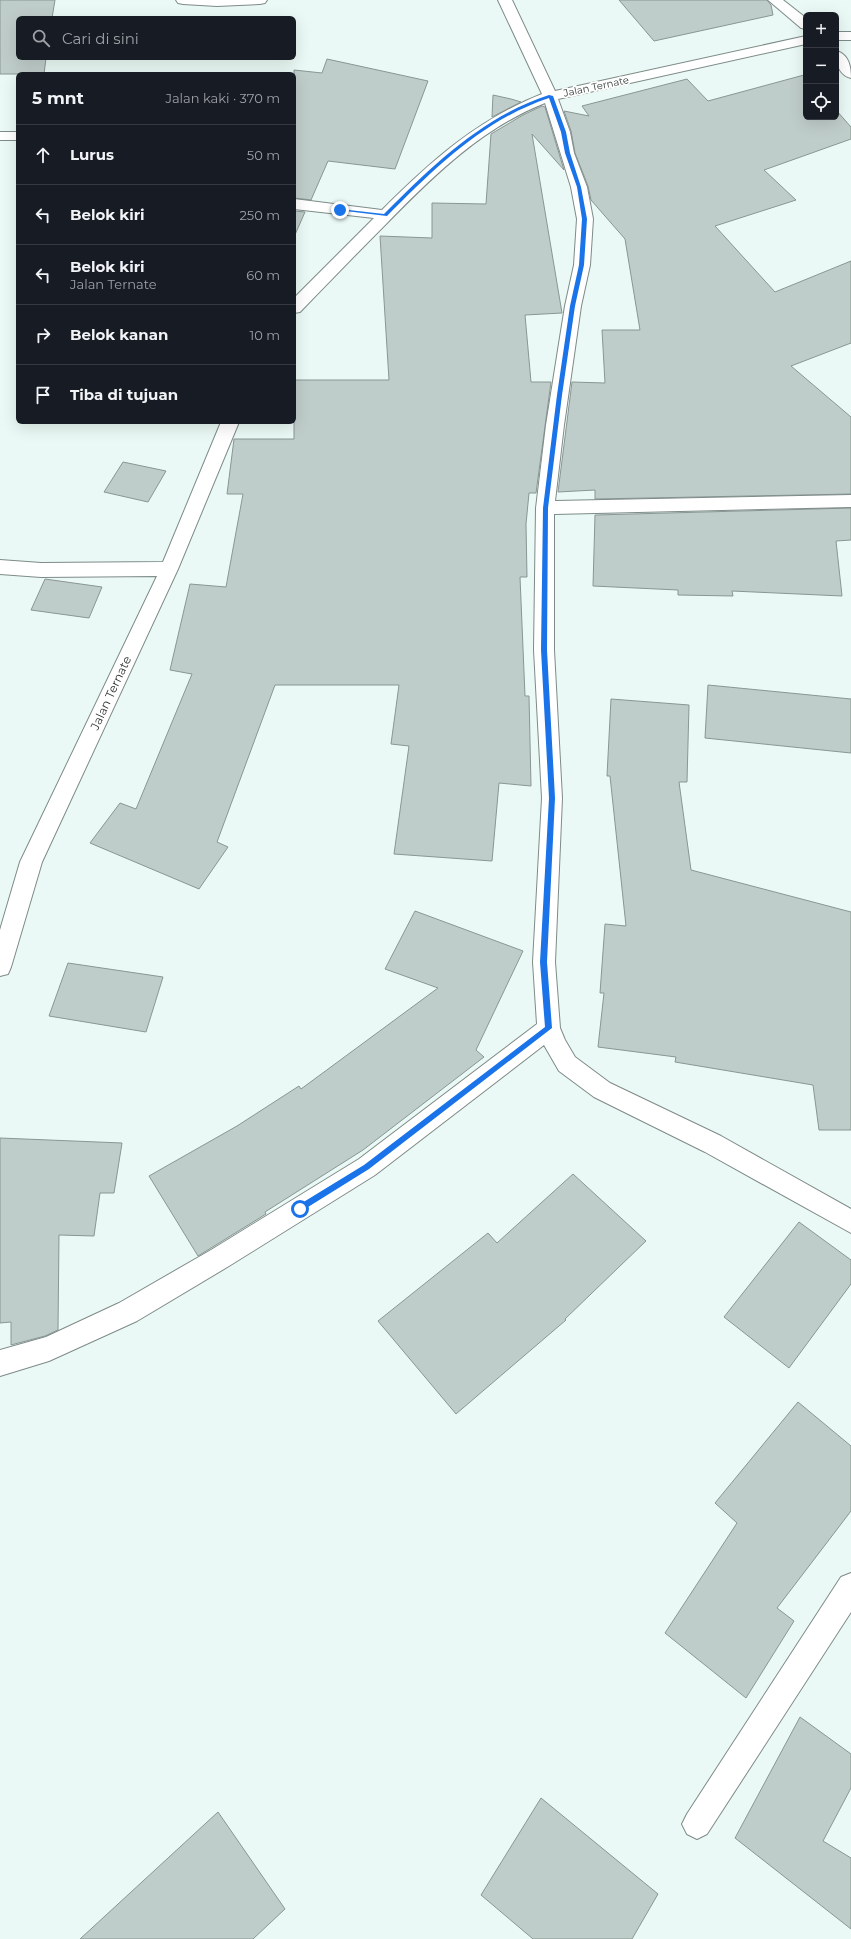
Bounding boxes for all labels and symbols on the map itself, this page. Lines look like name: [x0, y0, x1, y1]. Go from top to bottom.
street label: Jalan Ternate: [561, 73, 630, 100]
route end: [331, 201, 349, 219]
street label: Jalan Ternate: [86, 653, 134, 733]
route start: [291, 1200, 309, 1218]

